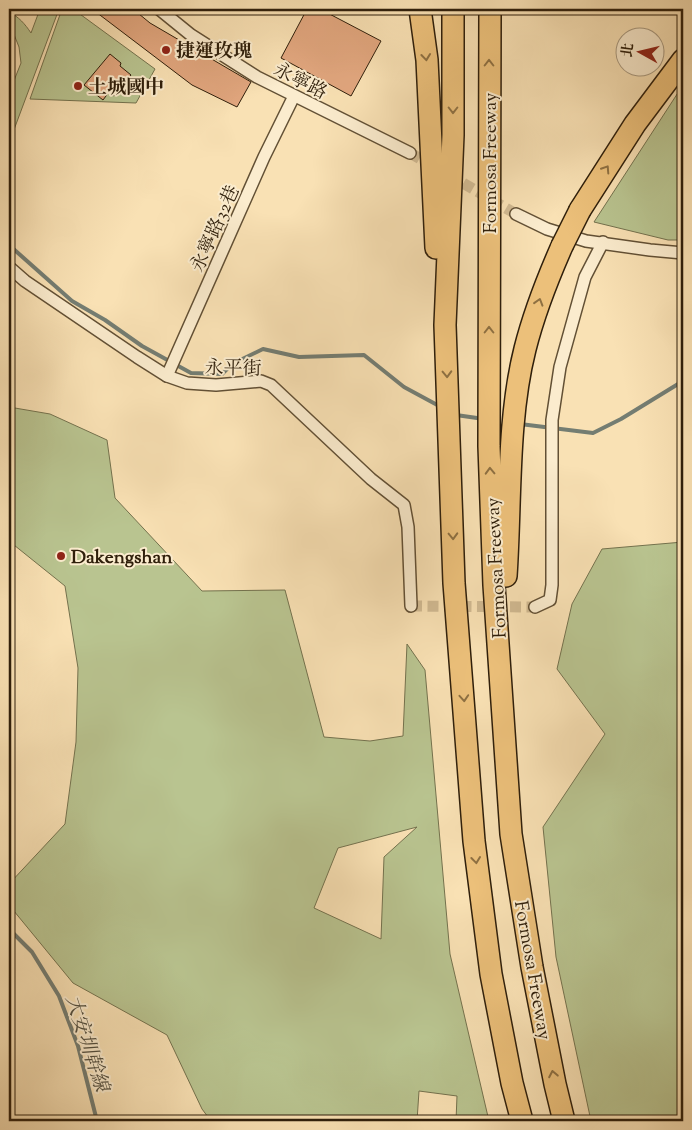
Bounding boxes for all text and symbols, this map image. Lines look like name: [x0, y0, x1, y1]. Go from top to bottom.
north arrow: [614, 28, 664, 78]
place label: 捷運玫瑰: [176, 39, 252, 66]
text: 北: [618, 42, 640, 59]
marker: 捷運玫瑰: [160, 44, 172, 56]
one-way arrow: [420, 53, 431, 61]
street label: 永寧路: [268, 57, 331, 107]
one-way arrow: [484, 59, 494, 66]
place label: 土城國中: [88, 75, 164, 102]
marker: 土城國中: [72, 80, 84, 92]
street label: Formosa Freeway: [478, 92, 505, 233]
one-way arrow: [448, 106, 458, 114]
one-way arrow: [600, 165, 609, 174]
street label: 永寧路32巷: [185, 181, 247, 277]
one-way arrow: [533, 298, 543, 306]
one-way arrow: [484, 326, 494, 334]
street label: 永平街: [204, 356, 262, 383]
one-way arrow: [442, 370, 452, 378]
one-way arrow: [485, 466, 495, 474]
street label: Formosa Freeway: [480, 496, 515, 639]
one-way arrow: [448, 532, 458, 540]
place label: Dakengshan: [71, 545, 173, 572]
marker: Dakengshan: [55, 550, 67, 562]
one-way arrow: [458, 694, 469, 702]
one-way arrow: [470, 856, 481, 864]
street label: Formosa Freeway: [506, 899, 557, 1043]
water label: 大安圳幹線: [56, 992, 115, 1098]
one-way arrow: [548, 1069, 559, 1078]

